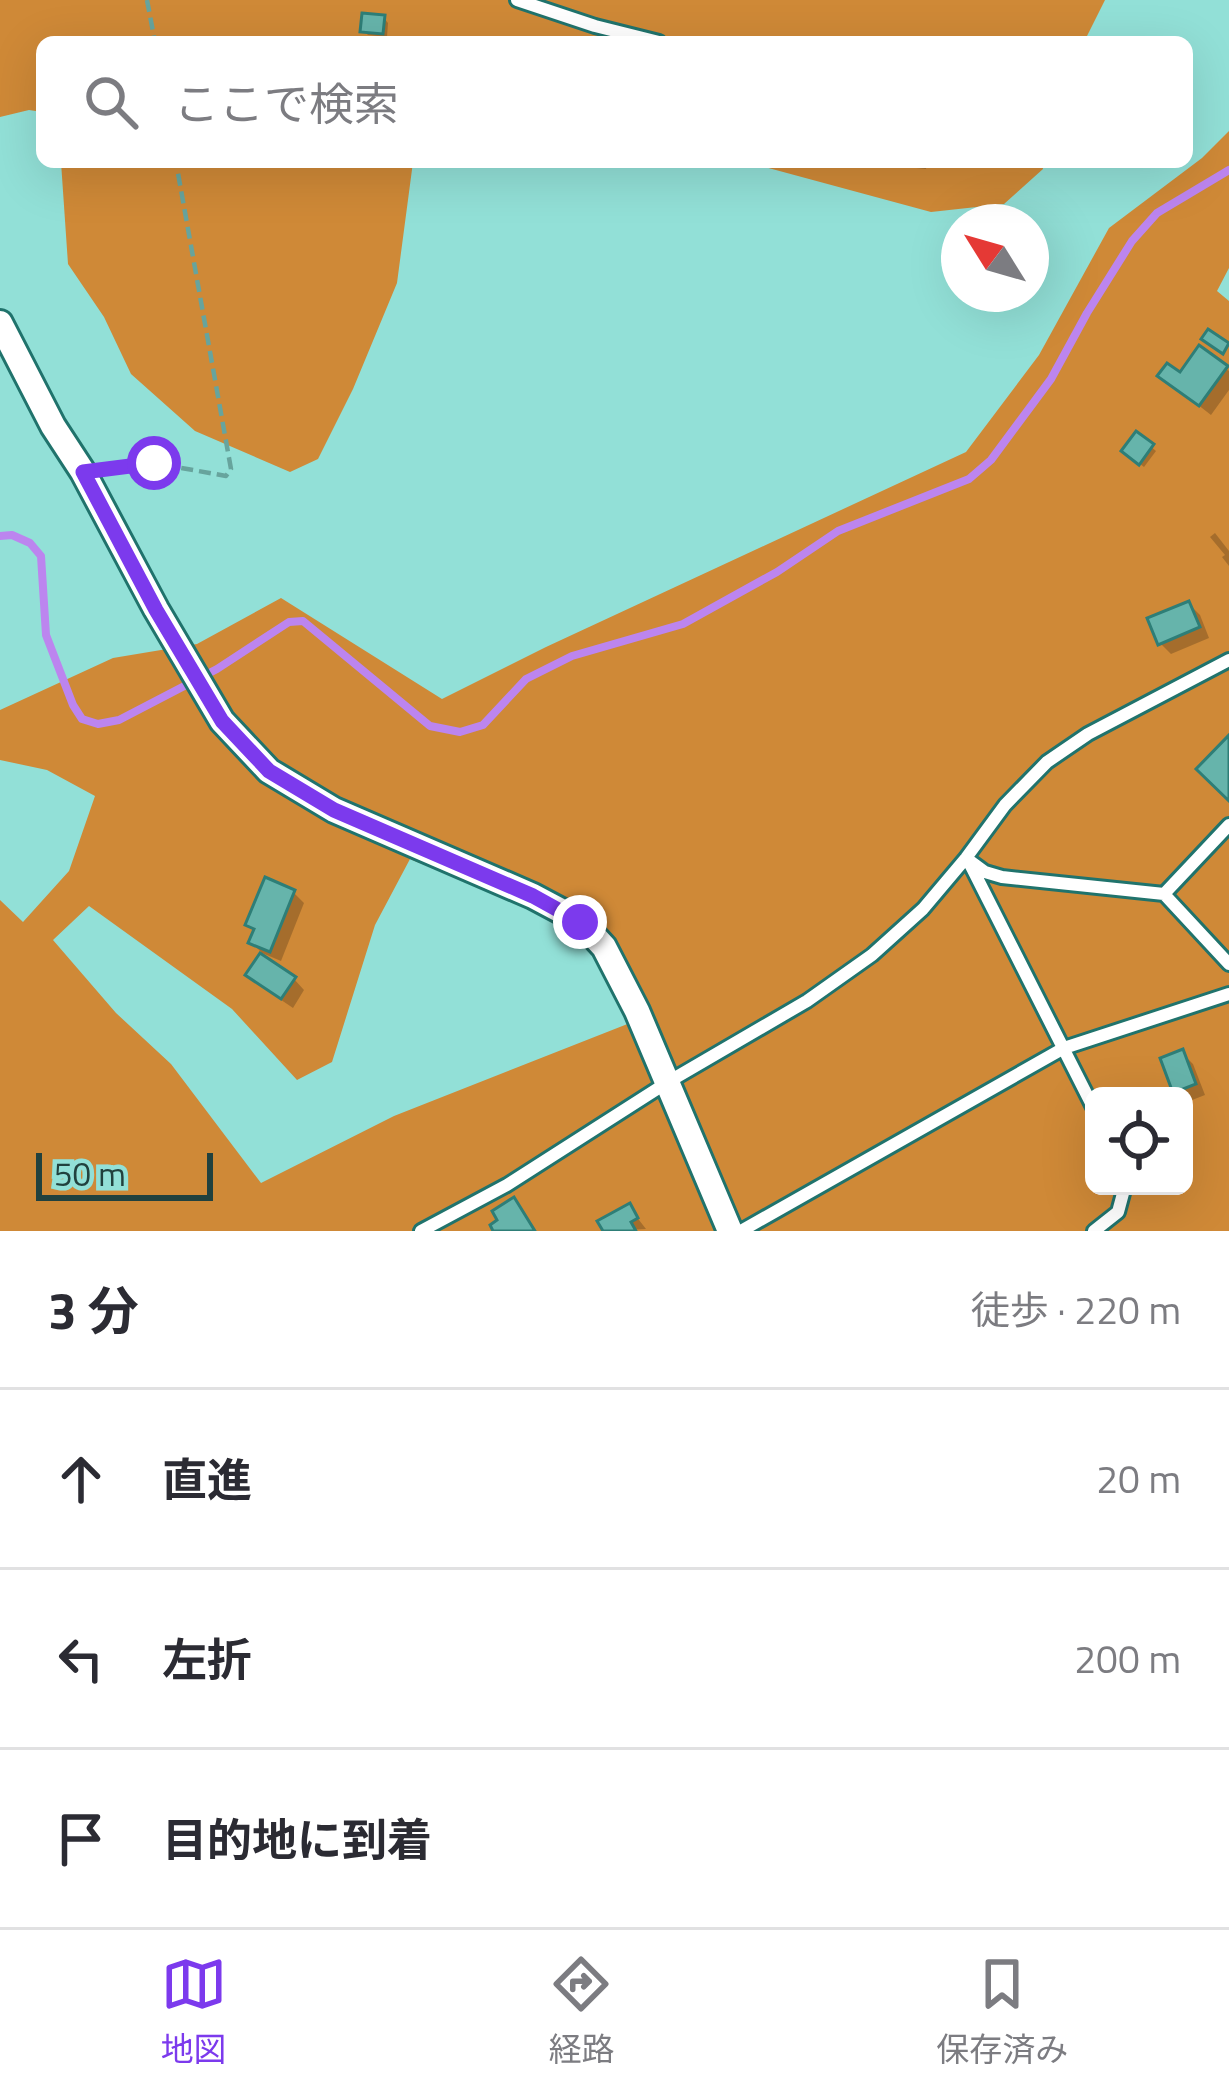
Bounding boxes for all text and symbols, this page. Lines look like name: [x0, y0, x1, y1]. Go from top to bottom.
search box: [36, 36, 1193, 168]
icon: search: [78, 69, 144, 135]
text: ここで検索: [174, 69, 399, 137]
north arrow: [941, 204, 1049, 312]
route start: [127, 436, 181, 490]
route end: [553, 895, 607, 949]
map controls: [1085, 1087, 1193, 1195]
button: locate: [1085, 1087, 1193, 1195]
scale bar: [36, 1147, 213, 1200]
text: 50 m: [54, 1149, 126, 1199]
text: 3 分: [48, 1271, 139, 1349]
text: 徒歩 · 220 m: [971, 1280, 1181, 1339]
text: 直進: [162, 1445, 252, 1513]
icon: ahead: [48, 1446, 114, 1512]
text: 20 m: [1096, 1449, 1181, 1508]
text: 左折: [162, 1625, 252, 1693]
icon: left: [48, 1626, 114, 1692]
text: 200 m: [1074, 1629, 1181, 1688]
text: 目的地に到着: [162, 1805, 432, 1873]
icon: arrive: [48, 1806, 114, 1872]
tab: 地図: [161, 1951, 227, 2074]
tab: 経路: [548, 1951, 614, 2074]
tab: 保存済み: [936, 1951, 1068, 2074]

